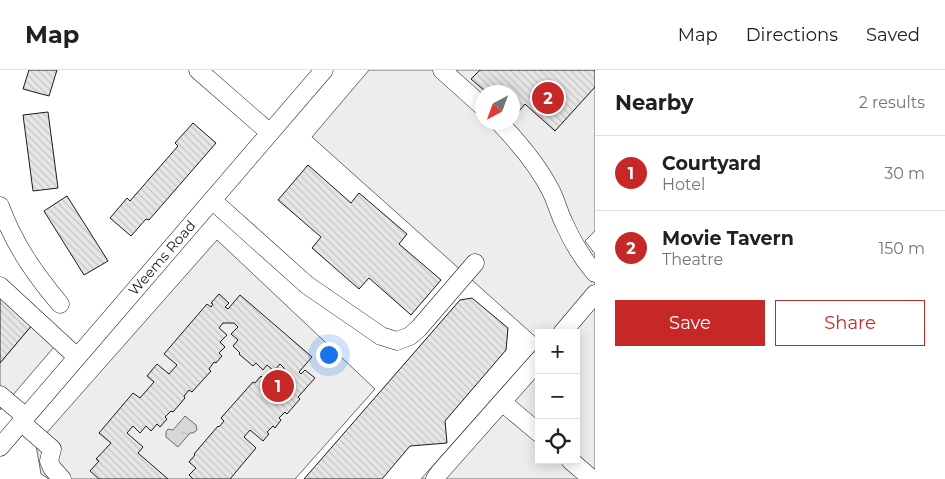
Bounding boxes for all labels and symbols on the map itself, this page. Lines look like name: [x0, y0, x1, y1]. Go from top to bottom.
pin: 2: [532, 79, 564, 117]
north arrow: [475, 85, 520, 130]
street label: Weems Road: [124, 217, 200, 299]
your location: [316, 342, 342, 368]
pin: 1: [262, 367, 294, 405]

